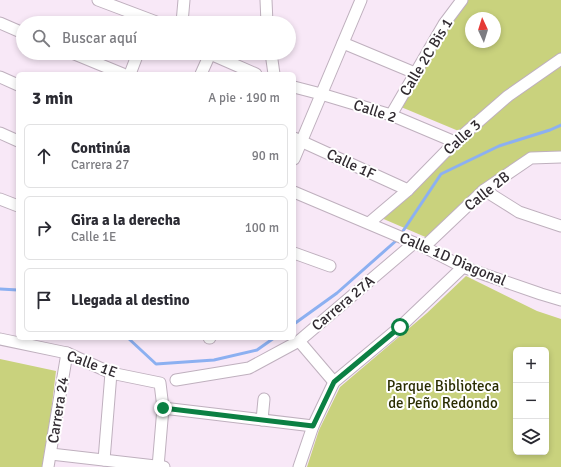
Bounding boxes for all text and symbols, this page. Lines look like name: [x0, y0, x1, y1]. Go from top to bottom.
north arrow: [465, 12, 501, 48]
street label: Calle 2C Bis 1: [396, 15, 456, 99]
search box: [16, 16, 296, 60]
icon: search: [30, 27, 52, 49]
text: Buscar aquí: [62, 29, 137, 47]
text: 3 min: [32, 88, 73, 109]
text: A pie · 190 m: [208, 90, 280, 106]
street label: Calle 2: [351, 96, 399, 126]
street label: Calle 3: [440, 116, 484, 158]
text: Continúa: [71, 139, 130, 157]
icon: ahead: [33, 145, 55, 167]
street label: Calle 1F: [324, 145, 378, 183]
text: 90 m: [252, 148, 279, 164]
text: Carrera 27: [71, 157, 129, 173]
street label: Calle 2B: [461, 167, 513, 215]
text: Gira a la derecha: [71, 211, 181, 229]
icon: right: [33, 217, 55, 239]
text: 100 m: [245, 220, 279, 236]
street label: Calle 1D Diagonal: [397, 228, 509, 290]
text: Calle 1E: [71, 229, 116, 245]
street label: Carrera 27A: [308, 272, 378, 334]
icon: arrive: [33, 289, 55, 311]
text: Llegada al destino: [71, 291, 190, 309]
route start: [391, 318, 409, 336]
street label: Calle 1E: [64, 347, 120, 381]
map controls: [513, 347, 549, 455]
button: +: [513, 347, 549, 383]
street label: Carrera 24: [44, 375, 72, 445]
park label: Parque Biblioteca de Peño Redondo: [387, 377, 499, 412]
button: −: [513, 383, 549, 419]
route end: [154, 399, 172, 417]
button: layers: [513, 419, 549, 455]

